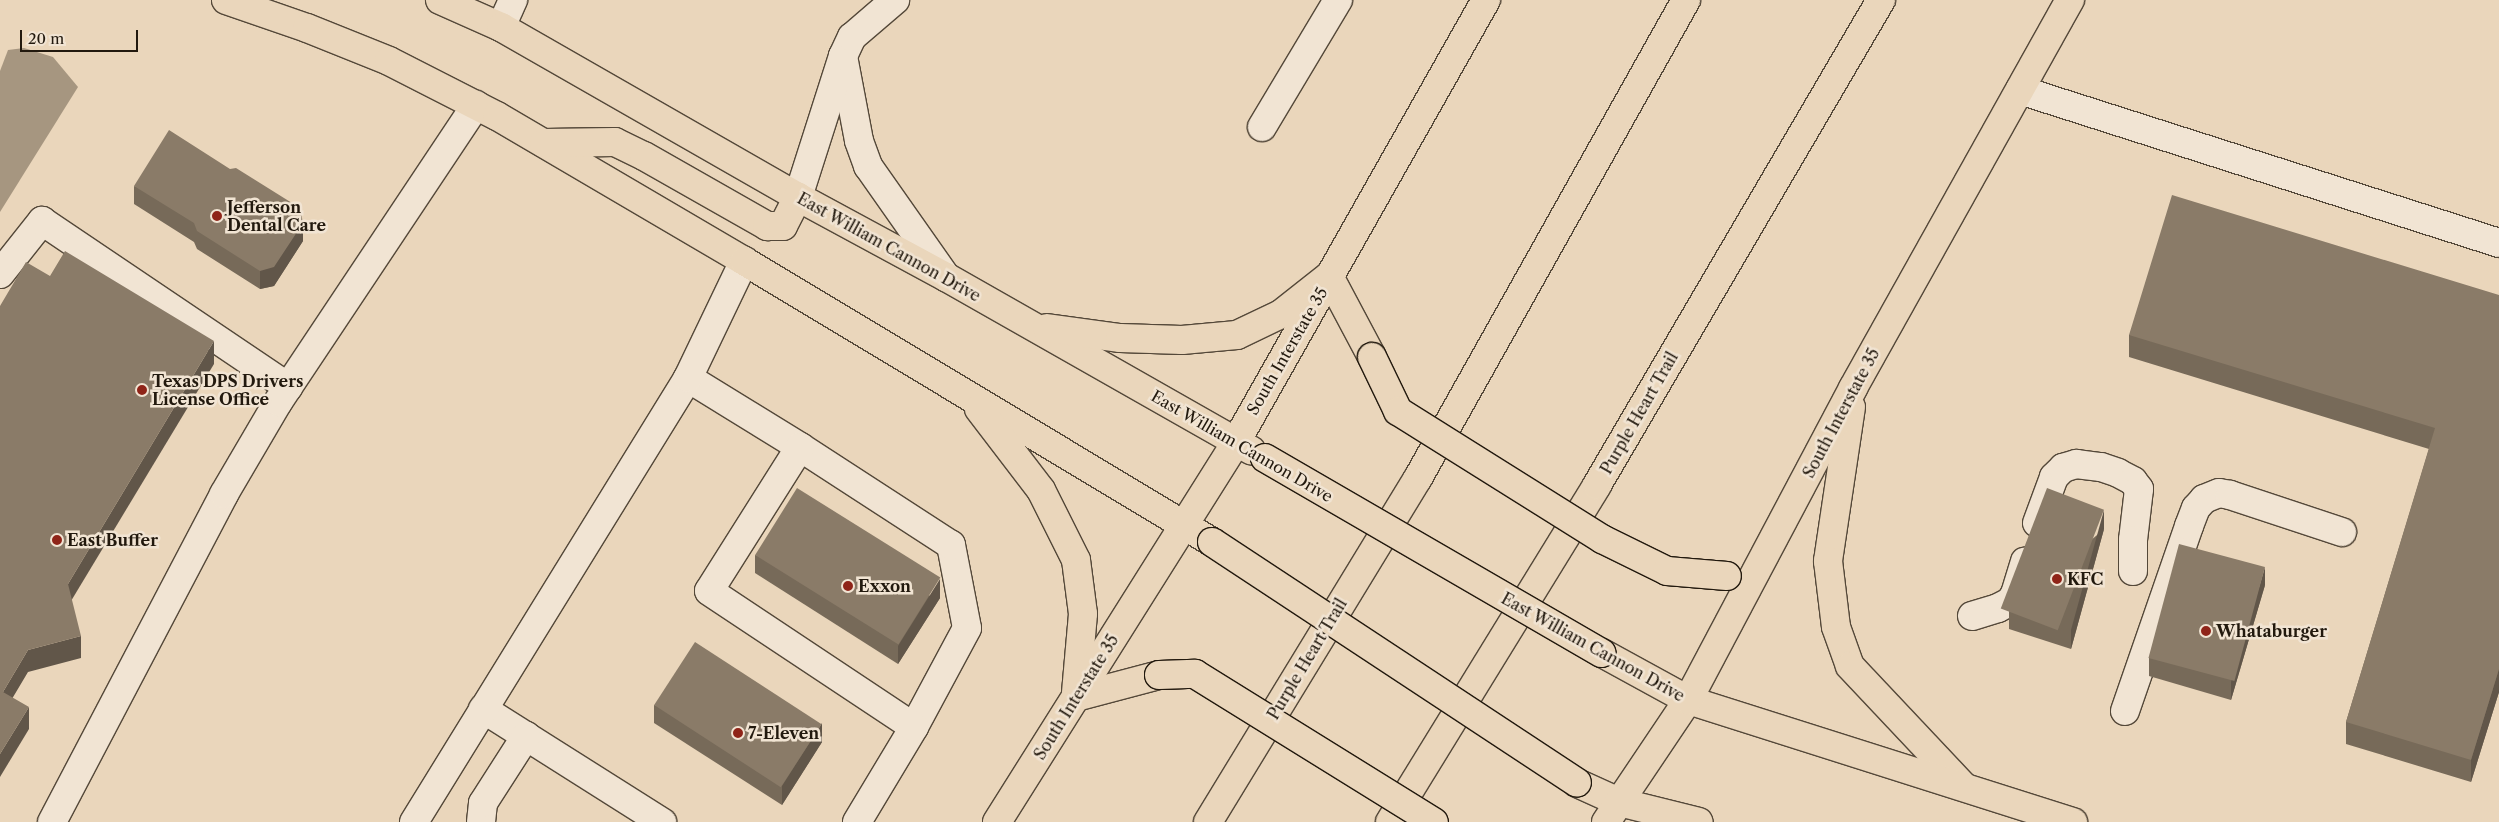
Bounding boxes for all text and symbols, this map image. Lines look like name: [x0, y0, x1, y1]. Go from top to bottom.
scale bar: [22, 20, 140, 52]
text: 20 m: [28, 29, 64, 48]
street label: East William Cannon Drive: [794, 188, 984, 306]
place label: Jefferson Dental Care: [227, 197, 326, 235]
marker: Jefferson Dental Care: [211, 210, 223, 222]
street label: South Interstate 35: [1243, 284, 1331, 418]
street label: South Interstate 35: [1799, 345, 1883, 481]
street label: Purple Heart Trail: [1596, 348, 1682, 478]
place label: Texas DPS Drivers License Office: [152, 371, 303, 409]
marker: Texas DPS Drivers License Office: [136, 384, 148, 396]
street label: East William Cannon Drive: [1148, 386, 1336, 506]
place label: East Buffer: [67, 530, 158, 550]
marker: East Buffer: [51, 534, 63, 546]
place label: KFC: [2067, 569, 2103, 589]
marker: KFC: [2051, 573, 2063, 585]
place label: Exxon: [858, 576, 911, 596]
marker: Exxon: [842, 580, 854, 592]
street label: East William Cannon Drive: [1498, 588, 1688, 706]
street label: Purple Heart Trail: [1263, 595, 1351, 723]
place label: Whataburger: [2216, 621, 2327, 641]
marker: Whataburger: [2200, 625, 2212, 637]
street label: South Interstate 35: [1030, 631, 1122, 763]
place label: 7-Eleven: [748, 723, 819, 743]
marker: 7-Eleven: [732, 727, 744, 739]

